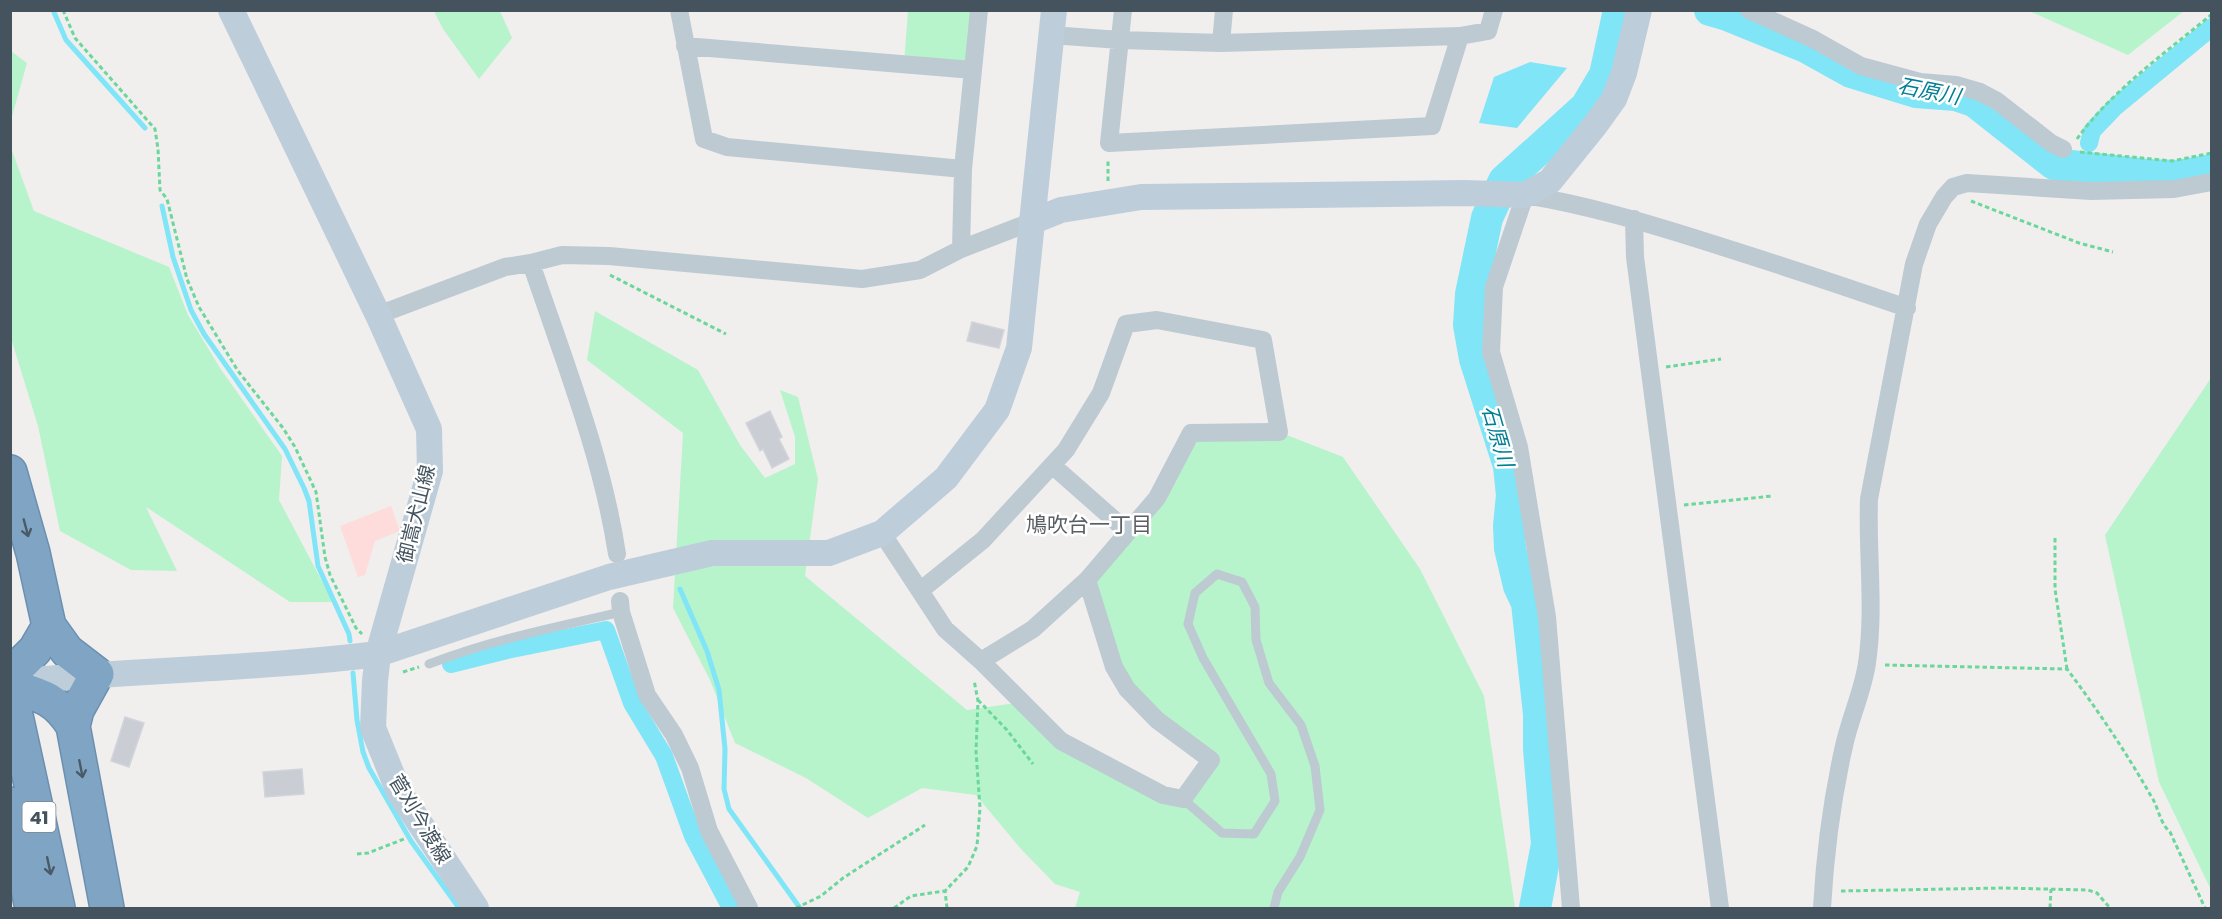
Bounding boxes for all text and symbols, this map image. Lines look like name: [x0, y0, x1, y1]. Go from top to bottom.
water label: 石原川: [1895, 71, 1965, 112]
water label: 石原川: [1475, 402, 1521, 472]
street label: 御嵩犬山線: [390, 462, 442, 566]
district label: 鳩吹台一丁目: [1026, 510, 1152, 539]
one-way arrow: [21, 519, 32, 538]
one-way arrow: [76, 759, 87, 779]
street label: 菅刈今渡線: [382, 769, 458, 869]
road number: 41: [22, 802, 56, 832]
one-way arrow: [44, 856, 55, 875]

